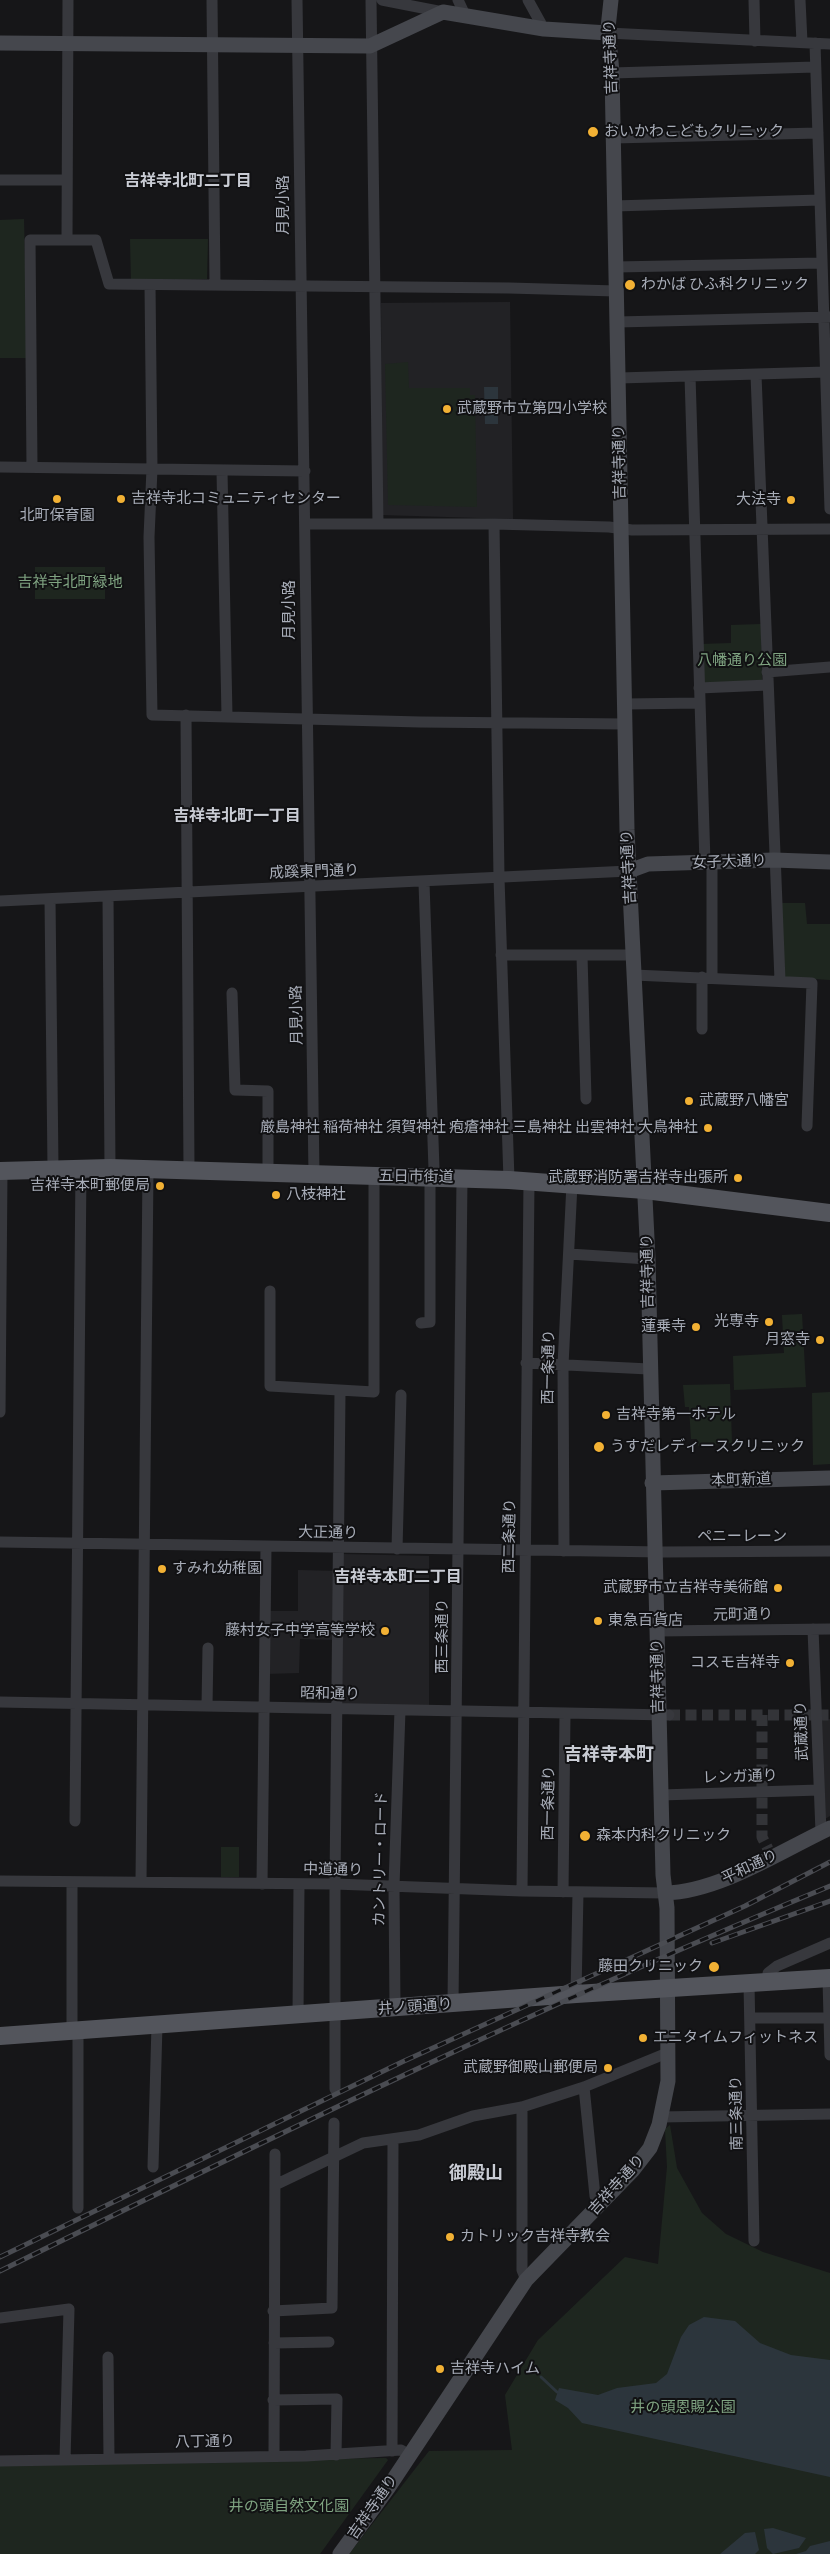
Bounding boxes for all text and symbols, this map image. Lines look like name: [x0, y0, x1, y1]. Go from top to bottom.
street label: 吉祥寺通り: [601, 19, 621, 95]
place label: おいかわこどもクリニック: [604, 123, 784, 141]
marker: おいかわこどもクリニック: [586, 125, 600, 139]
district label: 吉祥寺北町二丁目: [124, 172, 252, 192]
street label: 月見小路: [275, 175, 293, 235]
place label: わかば ひふ科クリニック: [641, 276, 809, 294]
marker: わかば ひふ科クリニック: [623, 278, 637, 292]
place label: 武蔵野市立第四小学校: [457, 400, 607, 418]
marker: 武蔵野市立第四小学校: [441, 403, 453, 415]
street label: 吉祥寺通り: [610, 424, 630, 500]
place label: 吉祥寺北コミュニティセンター: [131, 490, 341, 508]
place label: 大法寺: [736, 491, 781, 509]
marker: 北町保育園: [51, 493, 63, 505]
marker: 吉祥寺北コミュニティセンター: [115, 493, 127, 505]
marker: 大法寺: [785, 494, 797, 506]
place label: 北町保育園: [20, 507, 94, 525]
park label: 吉祥寺北町緑地: [18, 574, 122, 592]
street label: 月見小路: [281, 580, 299, 640]
park label: 八幡通り公園: [697, 652, 787, 670]
district label: 吉祥寺北町一丁目: [173, 807, 301, 827]
street label: 吉祥寺通り: [618, 829, 640, 905]
street label: 女子大通り: [691, 852, 767, 872]
street label: 成蹊東門通り: [269, 861, 359, 883]
street label: 月見小路: [287, 985, 307, 1045]
place label: 武蔵野八幡宮: [699, 1092, 789, 1110]
marker: 武蔵野八幡宮: [683, 1095, 695, 1107]
place label: 厳島神社 稲荷神社 須賀神社 疱瘡神社 三島神社 出雲神社 大鳥神社: [260, 1119, 698, 1137]
marker: 厳島神社 稲荷神社 須賀神社 疱瘡神社 三島神社 出雲神社 大鳥神社: [702, 1122, 714, 1134]
street label: 五日市街道: [378, 1167, 454, 1187]
place label: 武蔵野消防署吉祥寺出張所: [548, 1169, 728, 1187]
marker: 武蔵野消防署吉祥寺出張所: [732, 1172, 744, 1184]
place label: 吉祥寺本町郵便局: [30, 1177, 150, 1195]
marker: 吉祥寺本町郵便局: [154, 1180, 166, 1192]
place label: 八枝神社: [286, 1186, 346, 1204]
marker: 八枝神社: [270, 1189, 282, 1201]
street label: 吉祥寺通り: [638, 1233, 658, 1309]
place label: 光専寺: [714, 1313, 759, 1331]
marker: 光専寺: [763, 1316, 775, 1328]
place label: 蓮乗寺: [641, 1318, 686, 1336]
marker: 蓮乗寺: [690, 1321, 702, 1333]
street label: 西一条通り: [539, 1329, 559, 1405]
place label: 月窓寺: [765, 1331, 810, 1349]
marker: 月窓寺: [814, 1334, 826, 1346]
place label: 吉祥寺第一ホテル: [616, 1406, 736, 1424]
marker: 吉祥寺第一ホテル: [600, 1409, 612, 1421]
place label: うすだレディースクリニック: [610, 1438, 805, 1456]
marker: うすだレディースクリニック: [592, 1440, 606, 1454]
street label: 本町新道: [711, 1470, 771, 1490]
street label: 西二条通り: [500, 1498, 520, 1574]
street label: 大正通り: [298, 1523, 358, 1543]
street label: ペニーレーン: [697, 1528, 787, 1546]
place label: すみれ幼稚園: [172, 1560, 262, 1578]
marker: すみれ幼稚園: [156, 1563, 168, 1575]
district label: 吉祥寺本町二丁目: [334, 1568, 462, 1588]
place label: 武蔵野市立吉祥寺美術館: [603, 1579, 768, 1597]
marker: 武蔵野市立吉祥寺美術館: [772, 1582, 784, 1594]
street label: 西三条通り: [434, 1599, 452, 1673]
street label: 元町通り: [713, 1605, 773, 1625]
place label: 東急百貨店: [608, 1612, 683, 1630]
marker: 東急百貨店: [592, 1615, 604, 1627]
place label: 藤村女子中学高等学校: [225, 1622, 375, 1640]
marker: 藤村女子中学高等学校: [379, 1625, 391, 1637]
street label: 吉祥寺通り: [648, 1638, 668, 1714]
place label: コスモ吉祥寺: [690, 1654, 780, 1672]
marker: コスモ吉祥寺: [784, 1657, 796, 1669]
street label: 昭和通り: [300, 1684, 360, 1704]
street label: 武蔵通り: [792, 1701, 812, 1761]
district label: 吉祥寺本町: [564, 1744, 654, 1766]
street label: 西一条通り: [539, 1765, 559, 1841]
street label: レンガ通り: [702, 1767, 778, 1787]
street label: カントリー・ロード: [371, 1791, 391, 1927]
place label: 森本内科クリニック: [596, 1827, 731, 1845]
marker: 森本内科クリニック: [578, 1829, 592, 1843]
street label: 平和通り: [719, 1846, 781, 1888]
street label: 中道通り: [303, 1860, 363, 1880]
place label: 藤田クリニック: [598, 1958, 703, 1976]
marker: 藤田クリニック: [707, 1960, 721, 1974]
street label: 井ノ頭通り: [377, 1995, 453, 2019]
place label: エニタイムフィットネス: [653, 2029, 818, 2047]
marker: エニタイムフィットネス: [637, 2032, 649, 2044]
place label: 武蔵野御殿山郵便局: [463, 2059, 598, 2077]
marker: 武蔵野御殿山郵便局: [602, 2062, 614, 2074]
street label: 南三条通り: [727, 2075, 747, 2151]
street label: 吉祥寺通り: [585, 2151, 649, 2219]
district label: 御殿山: [449, 2163, 503, 2185]
place label: カトリック吉祥寺教会: [460, 2228, 610, 2246]
marker: カトリック吉祥寺教会: [444, 2231, 456, 2243]
place label: 吉祥寺ハイム: [450, 2360, 540, 2378]
marker: 吉祥寺ハイム: [434, 2363, 446, 2375]
park label: 井の頭恩賜公園: [631, 2399, 735, 2417]
street label: 八丁通り: [175, 2432, 235, 2452]
street label: 吉祥寺通り: [344, 2471, 402, 2543]
park label: 井の頭自然文化園: [229, 2498, 349, 2516]

